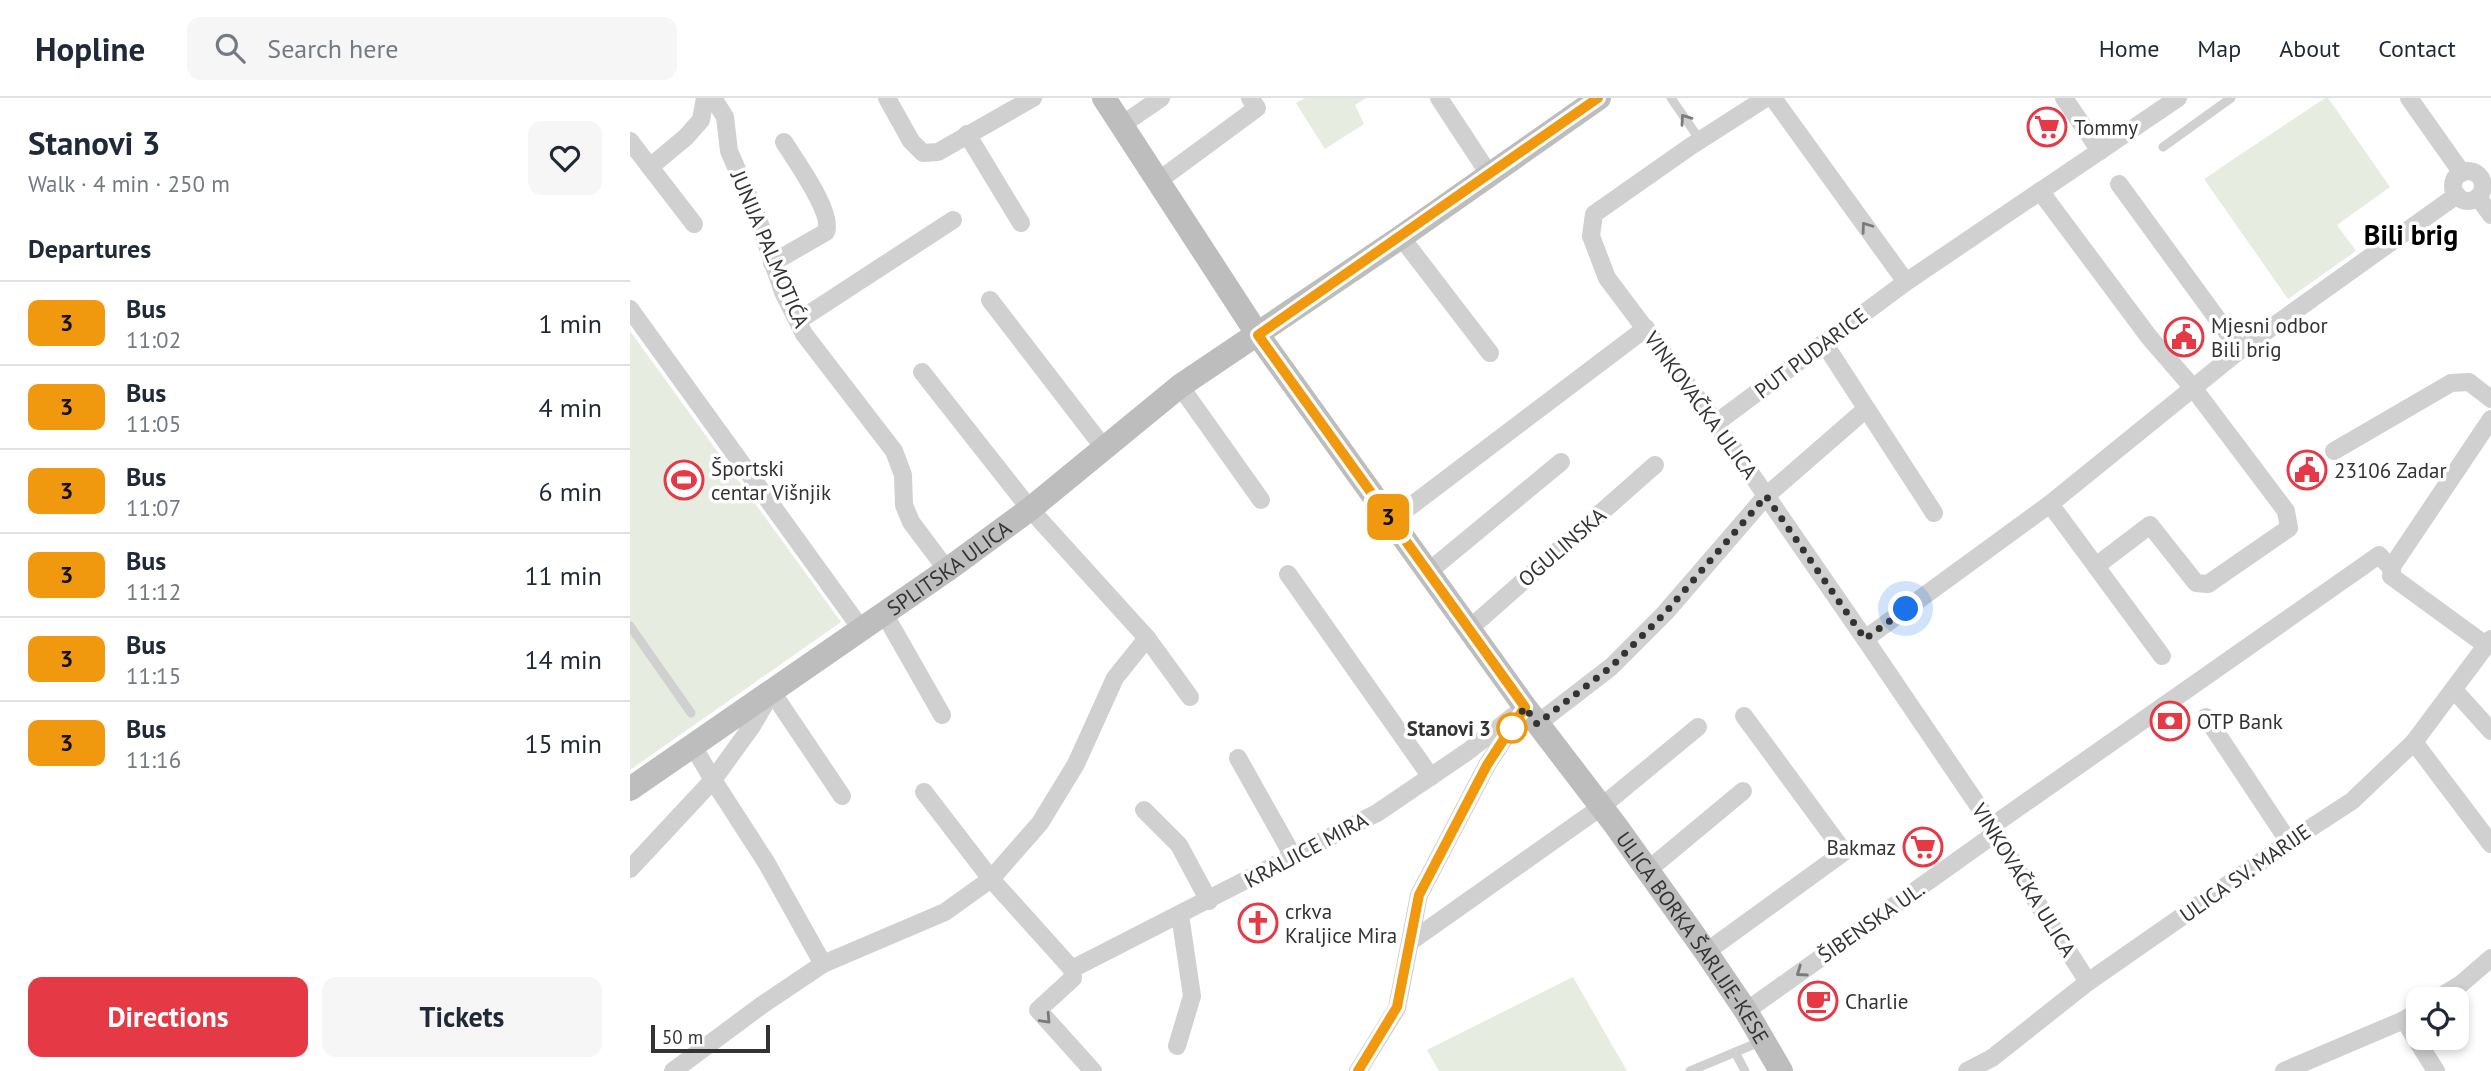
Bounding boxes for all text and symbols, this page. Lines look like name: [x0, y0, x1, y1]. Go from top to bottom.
search box: [187, 17, 677, 80]
text: Hopline: [35, 27, 145, 70]
icon: search: [211, 29, 249, 67]
text: Search here: [267, 32, 398, 65]
text: Home: [2099, 33, 2159, 64]
text: Map: [2197, 33, 2241, 64]
text: About: [2279, 33, 2340, 64]
text: Contact: [2378, 33, 2456, 64]
supermarket icon: Tommy: [2026, 106, 2068, 148]
one-way arrow: [1681, 114, 1693, 127]
place label: Tommy: [2074, 114, 2138, 141]
text: Stanovi 3: [28, 121, 160, 164]
button: heart: [528, 121, 602, 195]
street label: JUNIJA PALMOTIĆA: [724, 165, 816, 332]
text: Walk · 4 min · 250 m: [28, 169, 230, 198]
district label: Bili brig: [2364, 216, 2458, 253]
one-way arrow: [1862, 222, 1874, 235]
text: Departures: [28, 232, 151, 265]
text: Bus: [126, 292, 166, 325]
street label: PUT PUDARICE: [1749, 302, 1873, 404]
text: 3: [60, 307, 73, 338]
text: 1 min: [539, 307, 602, 340]
place label: Mjesni odbor Bili brig: [2211, 312, 2328, 363]
public building icon: Mjesni odbor Bili brig: [2163, 316, 2205, 358]
text: 11:02: [126, 325, 181, 354]
street label: VINKOVAČKA ULICA: [1638, 325, 1764, 485]
text: Bus: [126, 376, 166, 409]
text: 3: [60, 391, 73, 422]
text: 4 min: [539, 391, 602, 424]
text: 11:05: [126, 409, 181, 438]
public building icon: 23106 Zadar: [2286, 449, 2328, 491]
place label: Športski centar Višnjik: [711, 455, 831, 506]
place label: 23106 Zadar: [2334, 457, 2447, 484]
sports icon: Športski centar Višnjik: [663, 459, 705, 501]
text: Bus: [126, 460, 166, 493]
text: 3: [60, 475, 73, 506]
text: 6 min: [539, 475, 602, 508]
text: 11:07: [126, 493, 181, 522]
line badge: 3: [1365, 494, 1411, 540]
text: 3: [1381, 501, 1395, 532]
street label: OGULINSKA: [1513, 501, 1612, 592]
street label: SPLITSKA ULICA: [881, 514, 1017, 621]
text: Bus: [126, 544, 166, 577]
text: 3: [60, 559, 73, 590]
text: 11 min: [524, 559, 602, 592]
text: 11:12: [126, 577, 181, 606]
your location: [1888, 591, 1923, 626]
text: Bus: [126, 628, 166, 661]
text: 3: [60, 643, 73, 674]
text: 14 min: [524, 643, 602, 676]
text: 11:15: [126, 661, 181, 690]
bank icon: OTP Bank: [2149, 700, 2191, 742]
place label: OTP Bank: [2197, 708, 2283, 735]
text: Bus: [126, 712, 166, 745]
marker: Stanovi 3: [1497, 713, 1527, 743]
place label: Stanovi 3: [1407, 715, 1491, 742]
text: 3: [60, 727, 73, 758]
text: 15 min: [524, 727, 602, 760]
text: 11:16: [126, 745, 181, 774]
street label: VINKOVAČKA ULICA: [1965, 797, 2082, 962]
street label: KRALJICE MIRA: [1240, 806, 1373, 894]
street label: ULICA SV. MARIJE: [2174, 818, 2316, 928]
street label: ULICA BORKA ŠARLIJE-KESE: [1611, 826, 1776, 1048]
supermarket icon: Bakmaz: [1902, 826, 1944, 868]
place label: Bakmaz: [1826, 834, 1896, 861]
street label: ŠIBENSKA UL.: [1812, 875, 1930, 969]
place label: crkva Kraljice Mira: [1285, 898, 1397, 949]
church icon: crkva Kraljice Mira: [1237, 902, 1279, 944]
one-way arrow: [1796, 964, 1809, 977]
button: Directions: [28, 977, 308, 1057]
button: Tickets: [322, 977, 602, 1057]
cafe icon: Charlie: [1797, 980, 1839, 1022]
map controls: [2406, 987, 2469, 1050]
button: locate: [2406, 987, 2469, 1050]
place label: Charlie: [1845, 988, 1908, 1015]
one-way arrow: [1038, 1011, 1051, 1024]
scale bar: [651, 1022, 770, 1054]
text: 50 m: [662, 1025, 703, 1049]

